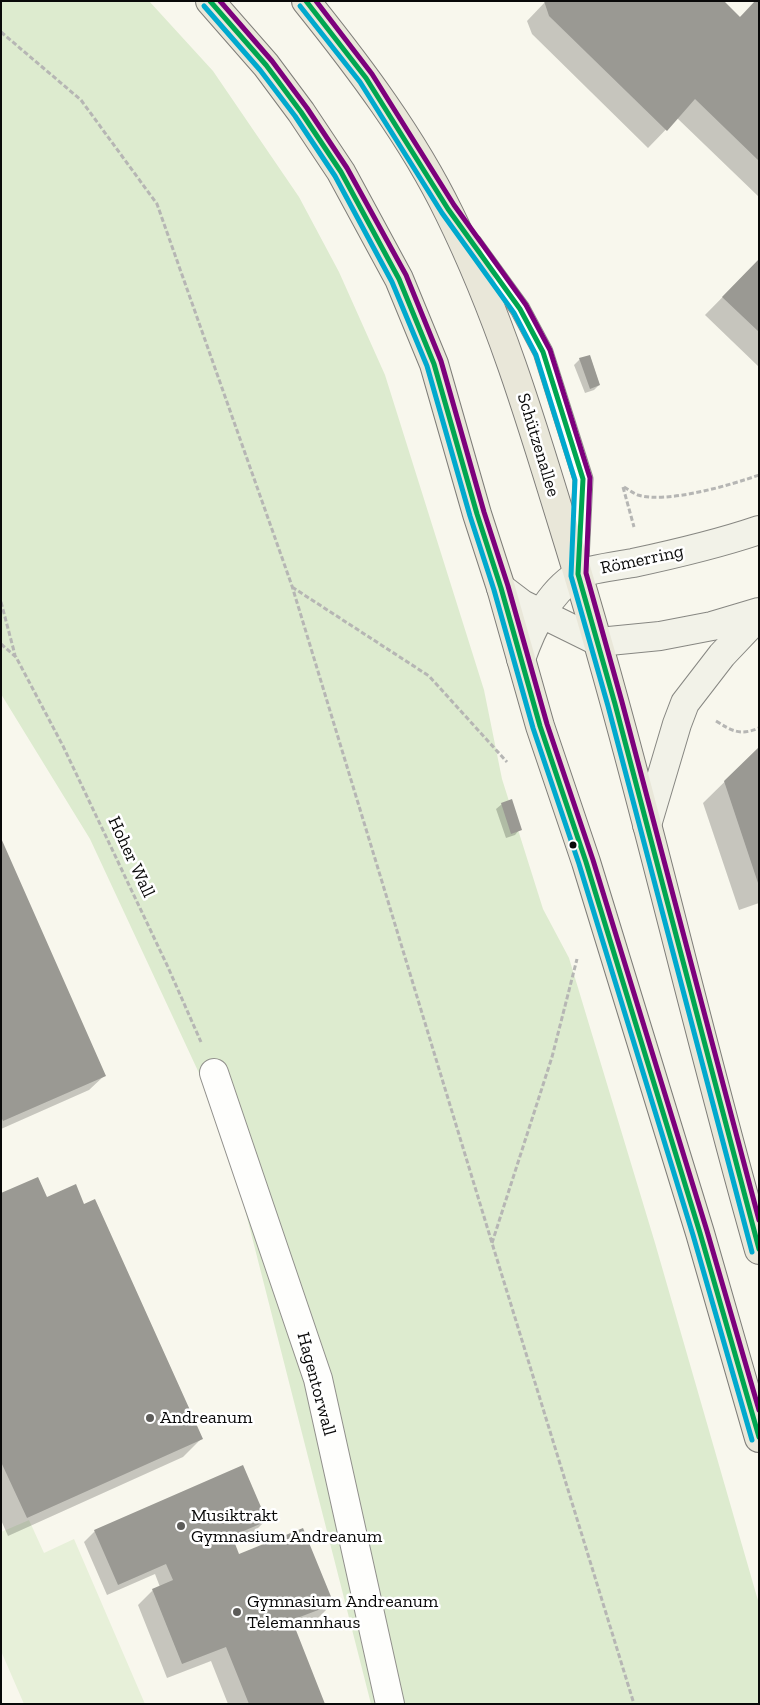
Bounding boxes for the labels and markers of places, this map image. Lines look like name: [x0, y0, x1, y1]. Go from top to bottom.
unlabelled marker: [568, 840, 578, 850]
place label: Andreanum: [160, 1407, 253, 1429]
marker: Andreanum: [144, 1412, 156, 1424]
place label: Musiktrakt Gymnasium Andreanum: [191, 1505, 382, 1548]
marker: Musiktrakt Gymnasium Andreanum: [175, 1520, 187, 1532]
place label: Gymnasium Andreanum Telemannhaus: [247, 1591, 438, 1634]
marker: Gymnasium Andreanum Telemannhaus: [231, 1606, 243, 1618]

